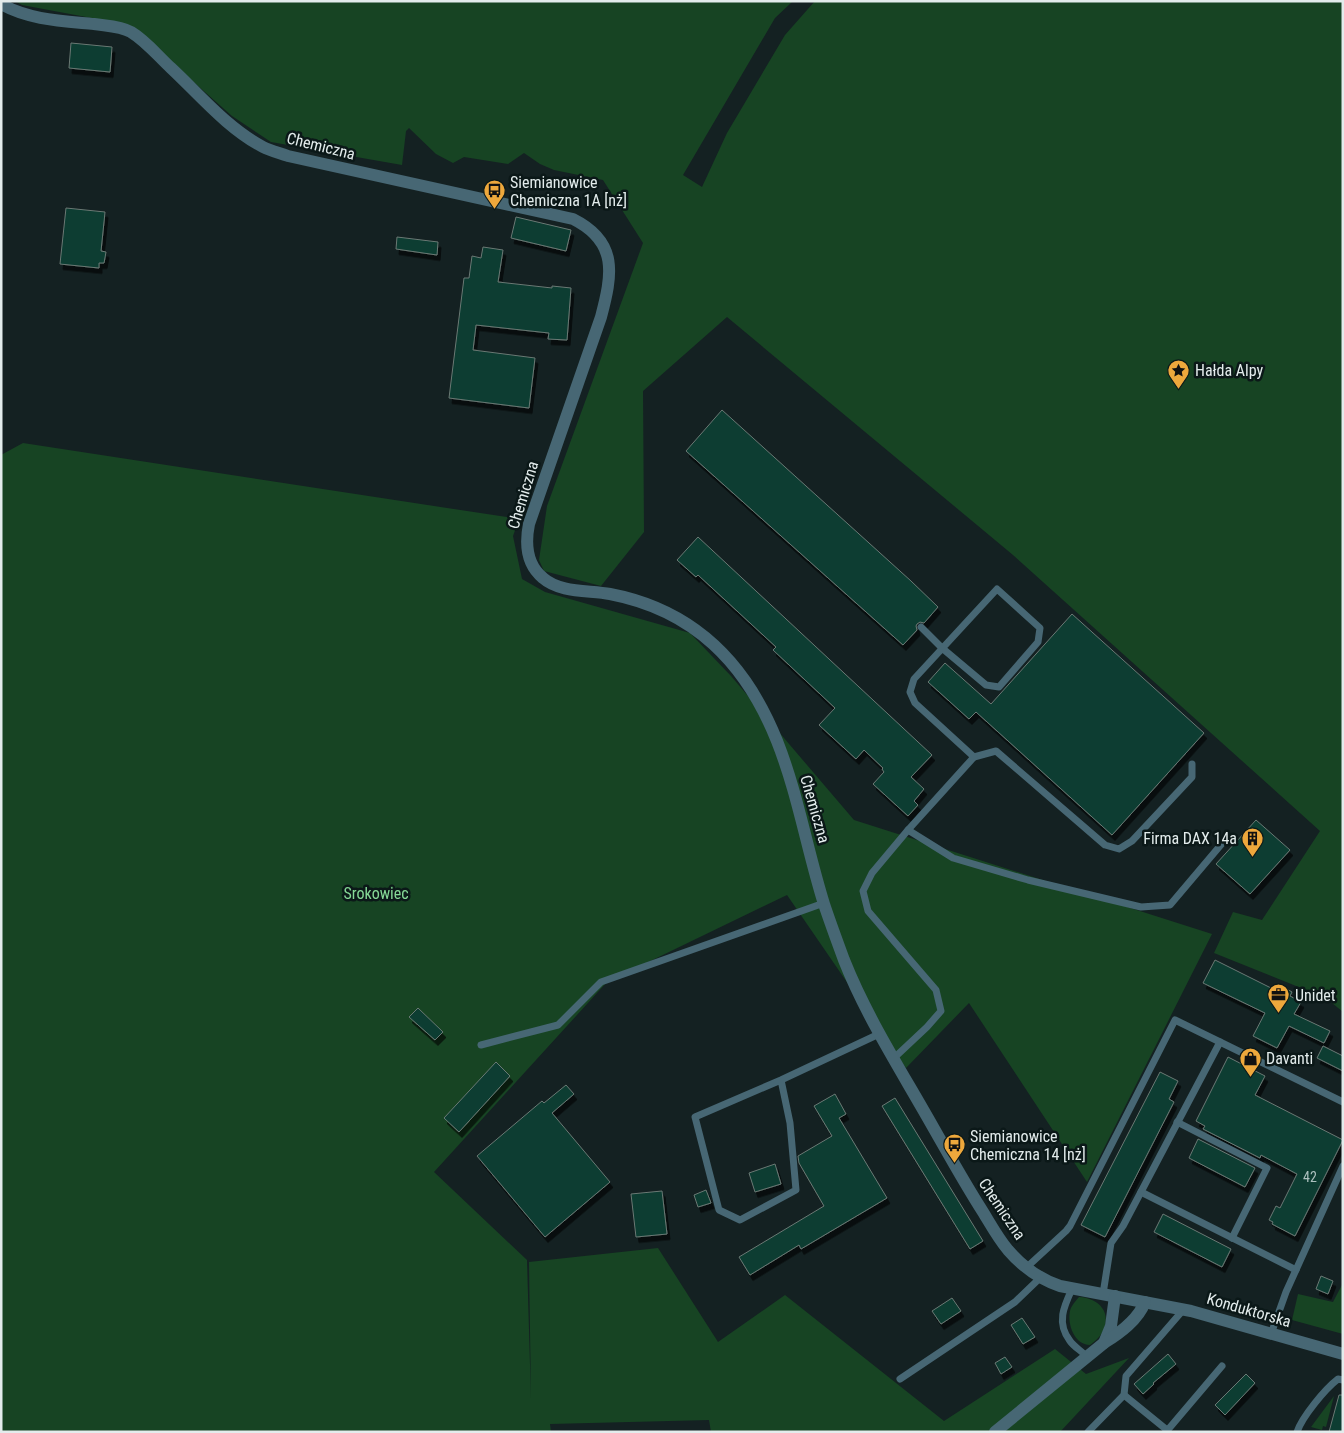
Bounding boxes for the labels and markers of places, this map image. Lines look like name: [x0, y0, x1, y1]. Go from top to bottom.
place label: Siemianowice Chemiczna 1A [nż]: [510, 173, 627, 210]
bus stop icon: Siemianowice Chemiczna 1A [nż]: [482, 179, 506, 210]
place icon: Hałda Alpy: [1167, 358, 1191, 389]
place label: Hałda Alpy: [1195, 361, 1264, 380]
building icon: Firma DAX 14a: [1241, 826, 1265, 857]
place label: Firma DAX 14a: [1143, 829, 1237, 848]
office icon: Unidet: [1267, 983, 1291, 1014]
place label: Unidet: [1295, 986, 1336, 1005]
shop icon: Davanti: [1238, 1046, 1262, 1077]
place label: Davanti: [1266, 1049, 1313, 1068]
place label: Siemianowice Chemiczna 14 [nż]: [970, 1127, 1086, 1164]
bus stop icon: Siemianowice Chemiczna 14 [nż]: [942, 1133, 966, 1164]

